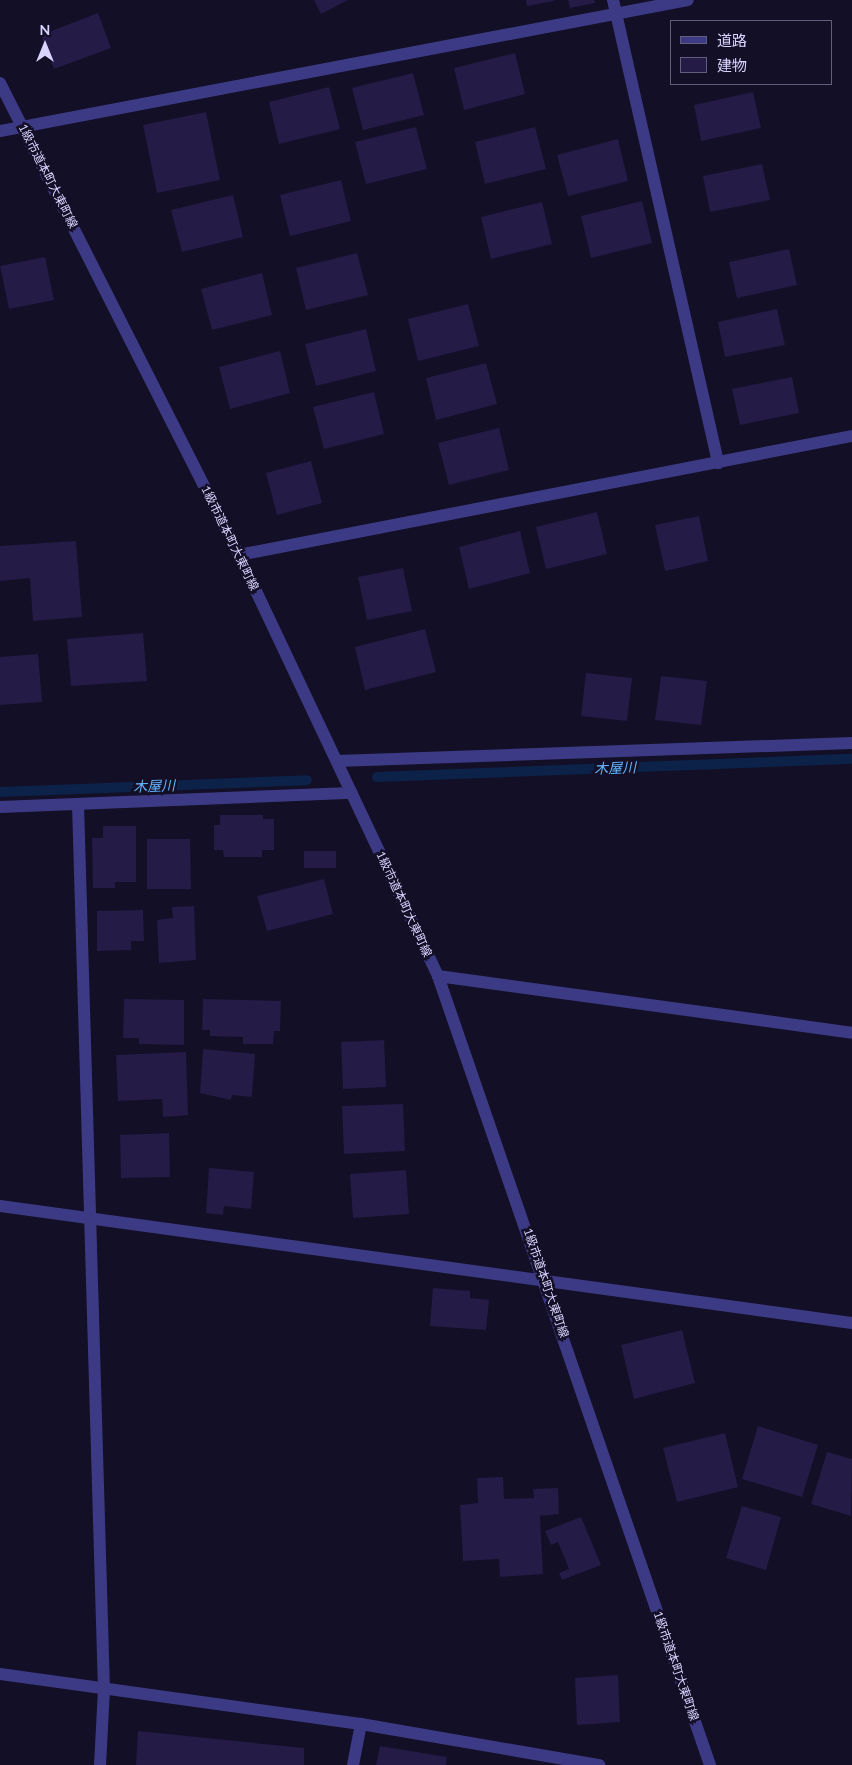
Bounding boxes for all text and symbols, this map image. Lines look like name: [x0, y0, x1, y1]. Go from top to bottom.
north arrow: [20, 20, 70, 70]
legend: [670, 20, 832, 85]
text: N: [40, 21, 50, 38]
text: 道路: [717, 31, 747, 49]
text: 建物: [717, 56, 747, 74]
street label: 1級市道本町大東町線: [15, 122, 81, 230]
street label: 1級市道本町大東町線: [198, 483, 262, 593]
water label: 木屋川: [594, 759, 636, 777]
water label: 木屋川: [133, 777, 175, 795]
street label: 1級市道本町大東町線: [373, 849, 435, 959]
street label: 1級市道本町大東町線: [520, 1226, 572, 1340]
street label: 1級市道本町大東町線: [650, 1609, 702, 1723]

